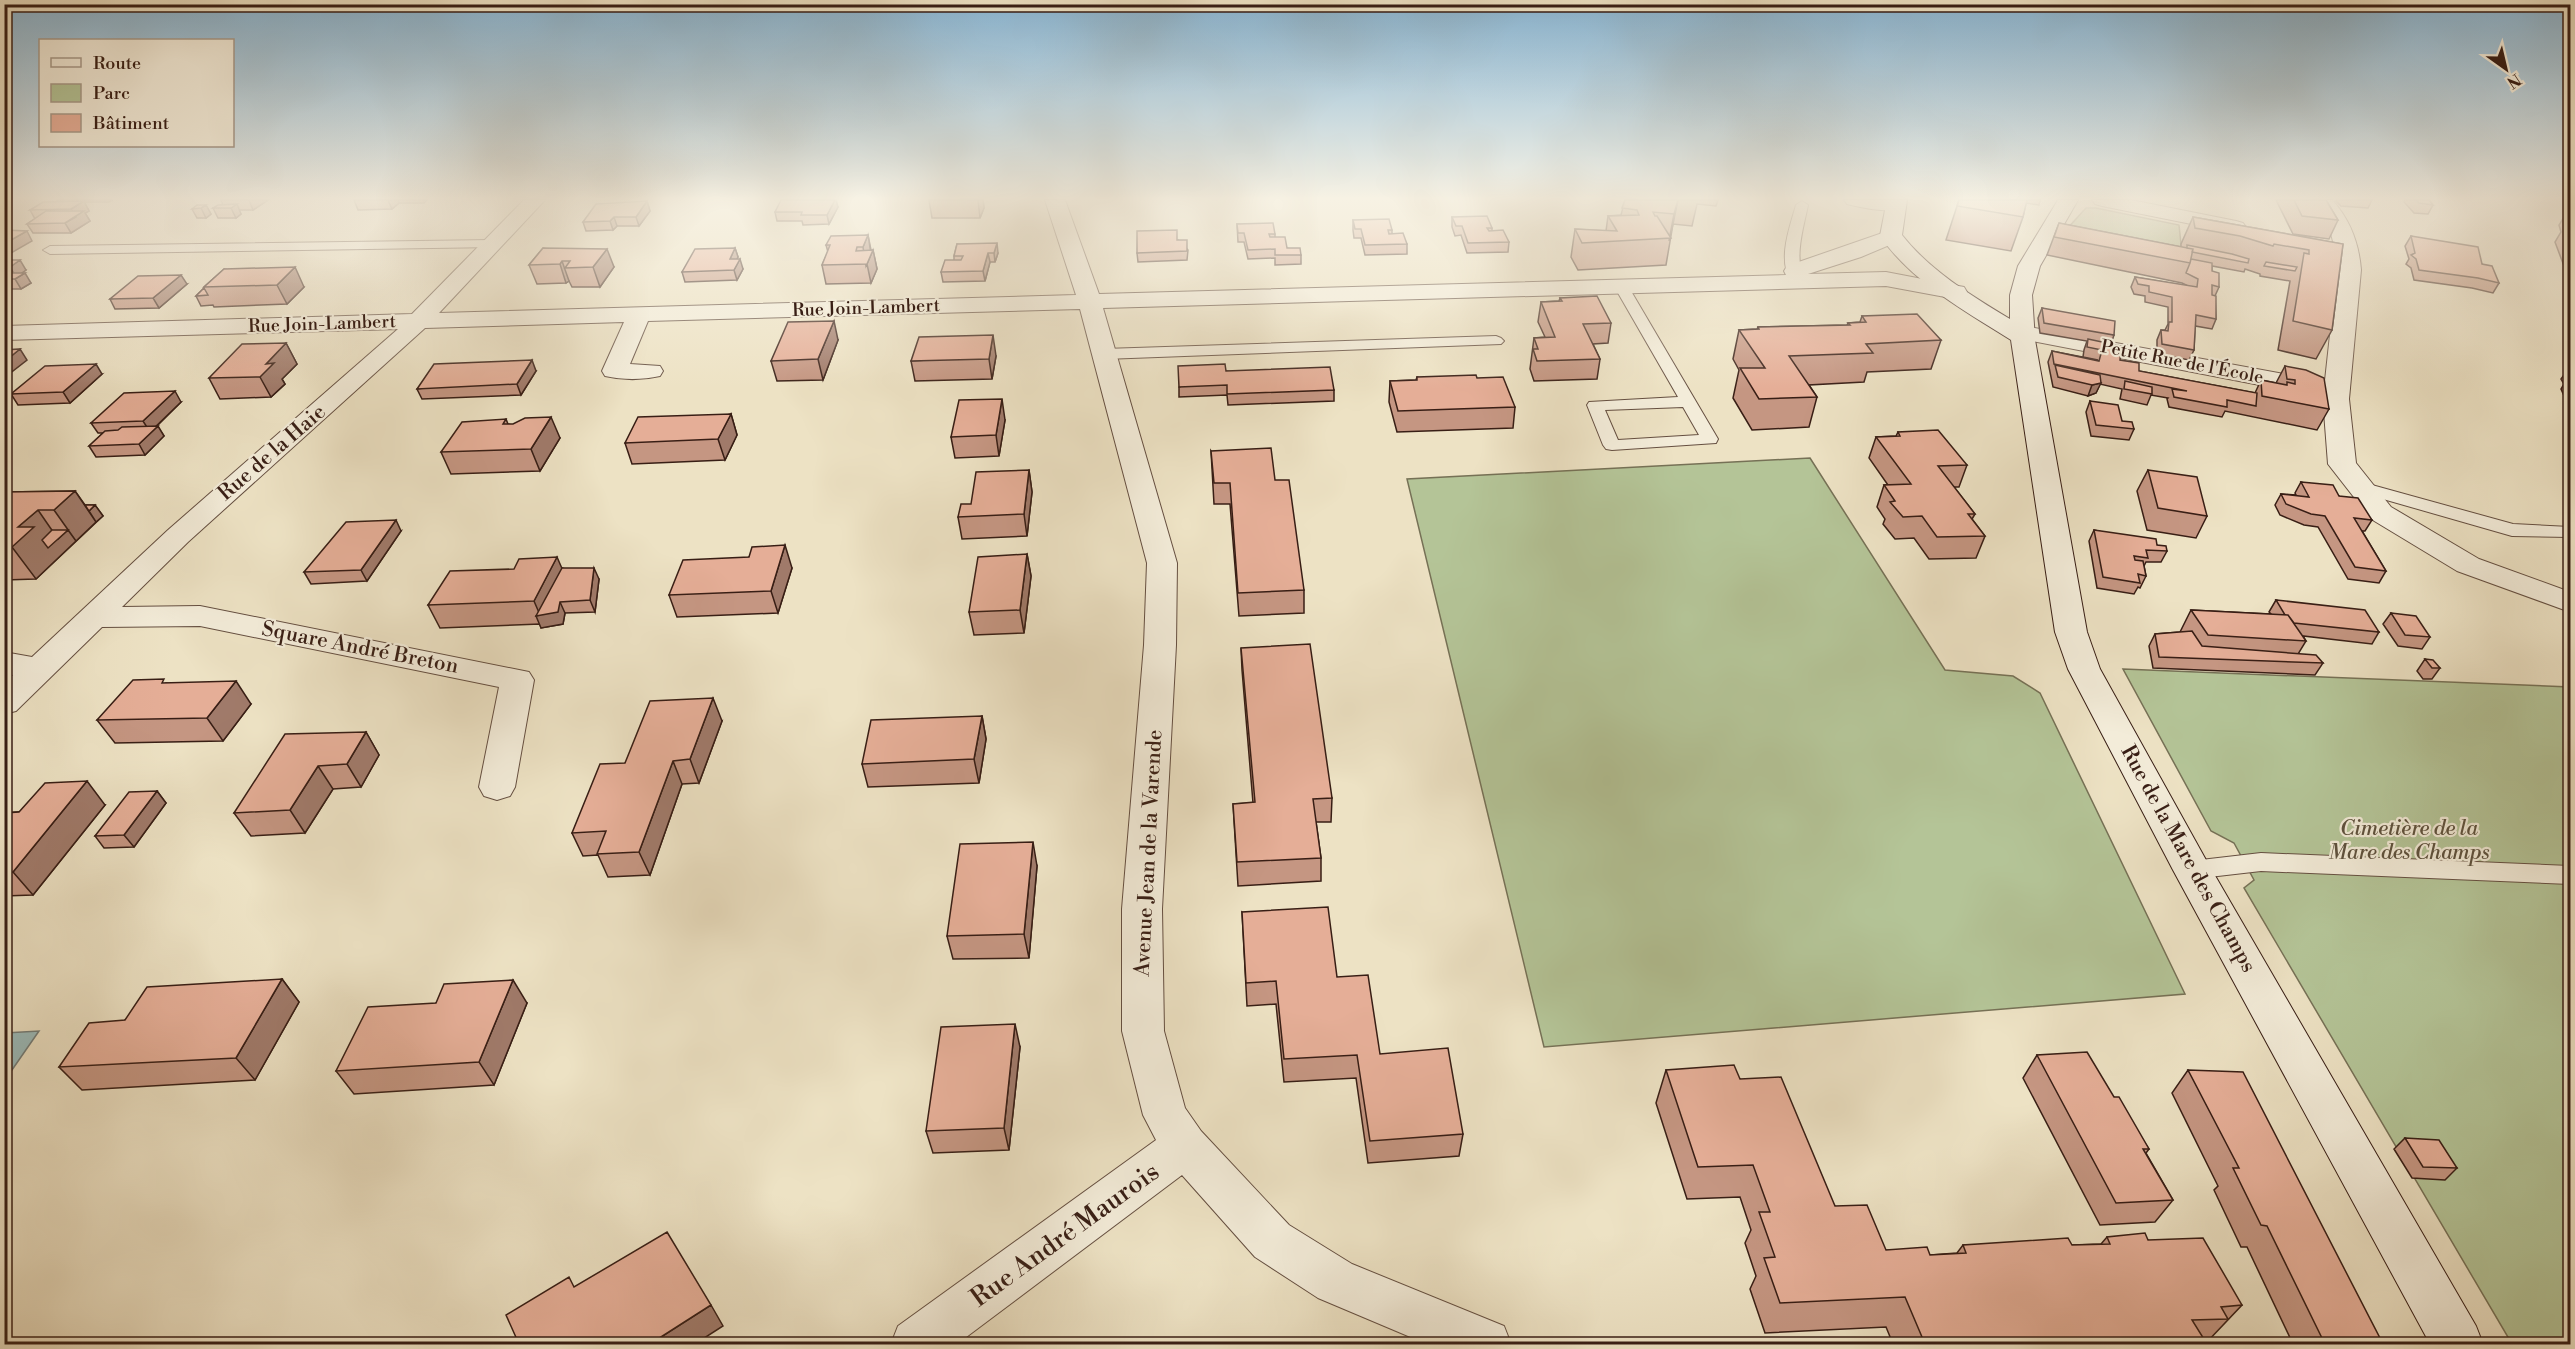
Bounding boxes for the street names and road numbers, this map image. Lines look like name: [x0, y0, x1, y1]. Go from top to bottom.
street label: Rue Join-Lambert: [792, 294, 941, 322]
street label: Rue Join-Lambert: [248, 310, 397, 338]
street label: Petite Rue de l'École: [2099, 335, 2265, 389]
street label: Rue de la Haie: [213, 399, 331, 507]
street label: Square André Breton: [259, 616, 461, 680]
street label: Avenue Jean de la Varende: [1130, 729, 1168, 978]
street label: Rue de la Mare des Champs: [2115, 741, 2261, 977]
street label: Rue André Maurois: [964, 1156, 1166, 1314]

